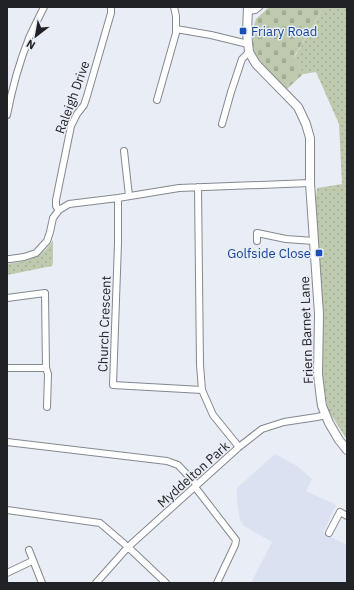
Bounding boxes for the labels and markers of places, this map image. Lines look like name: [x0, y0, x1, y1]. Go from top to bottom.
place label: Friary Road: [251, 23, 317, 40]
marker: Friary Road: [238, 26, 248, 36]
place label: Golfside Close: [227, 245, 311, 262]
marker: Golfside Close: [314, 248, 324, 258]

